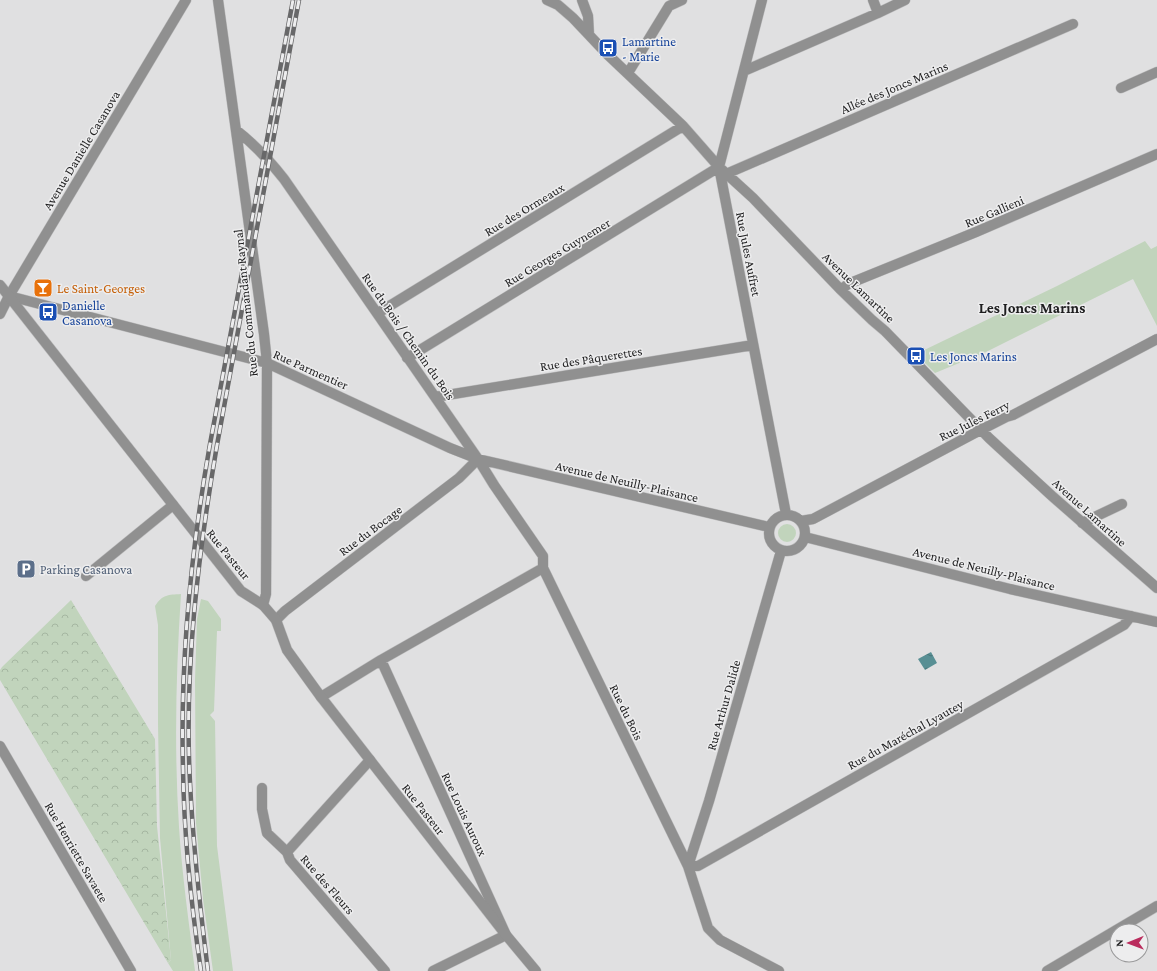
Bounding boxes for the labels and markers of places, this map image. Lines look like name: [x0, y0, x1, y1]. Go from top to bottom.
place label: Lamartine - Marie: [622, 34, 676, 64]
bus stop icon: Lamartine - Marie: [597, 37, 619, 59]
bar icon: Le Saint-Georges: [32, 277, 54, 299]
place label: Le Saint-Georges: [57, 281, 145, 296]
place label: Danielle Casanova: [62, 298, 112, 328]
bus stop icon: Danielle Casanova: [37, 301, 59, 323]
bus stop icon: Les Joncs Marins: [905, 345, 927, 367]
place label: Les Joncs Marins: [930, 349, 1017, 364]
parking icon: Parking Casanova: [15, 558, 37, 580]
place label: Parking Casanova: [40, 562, 132, 577]

